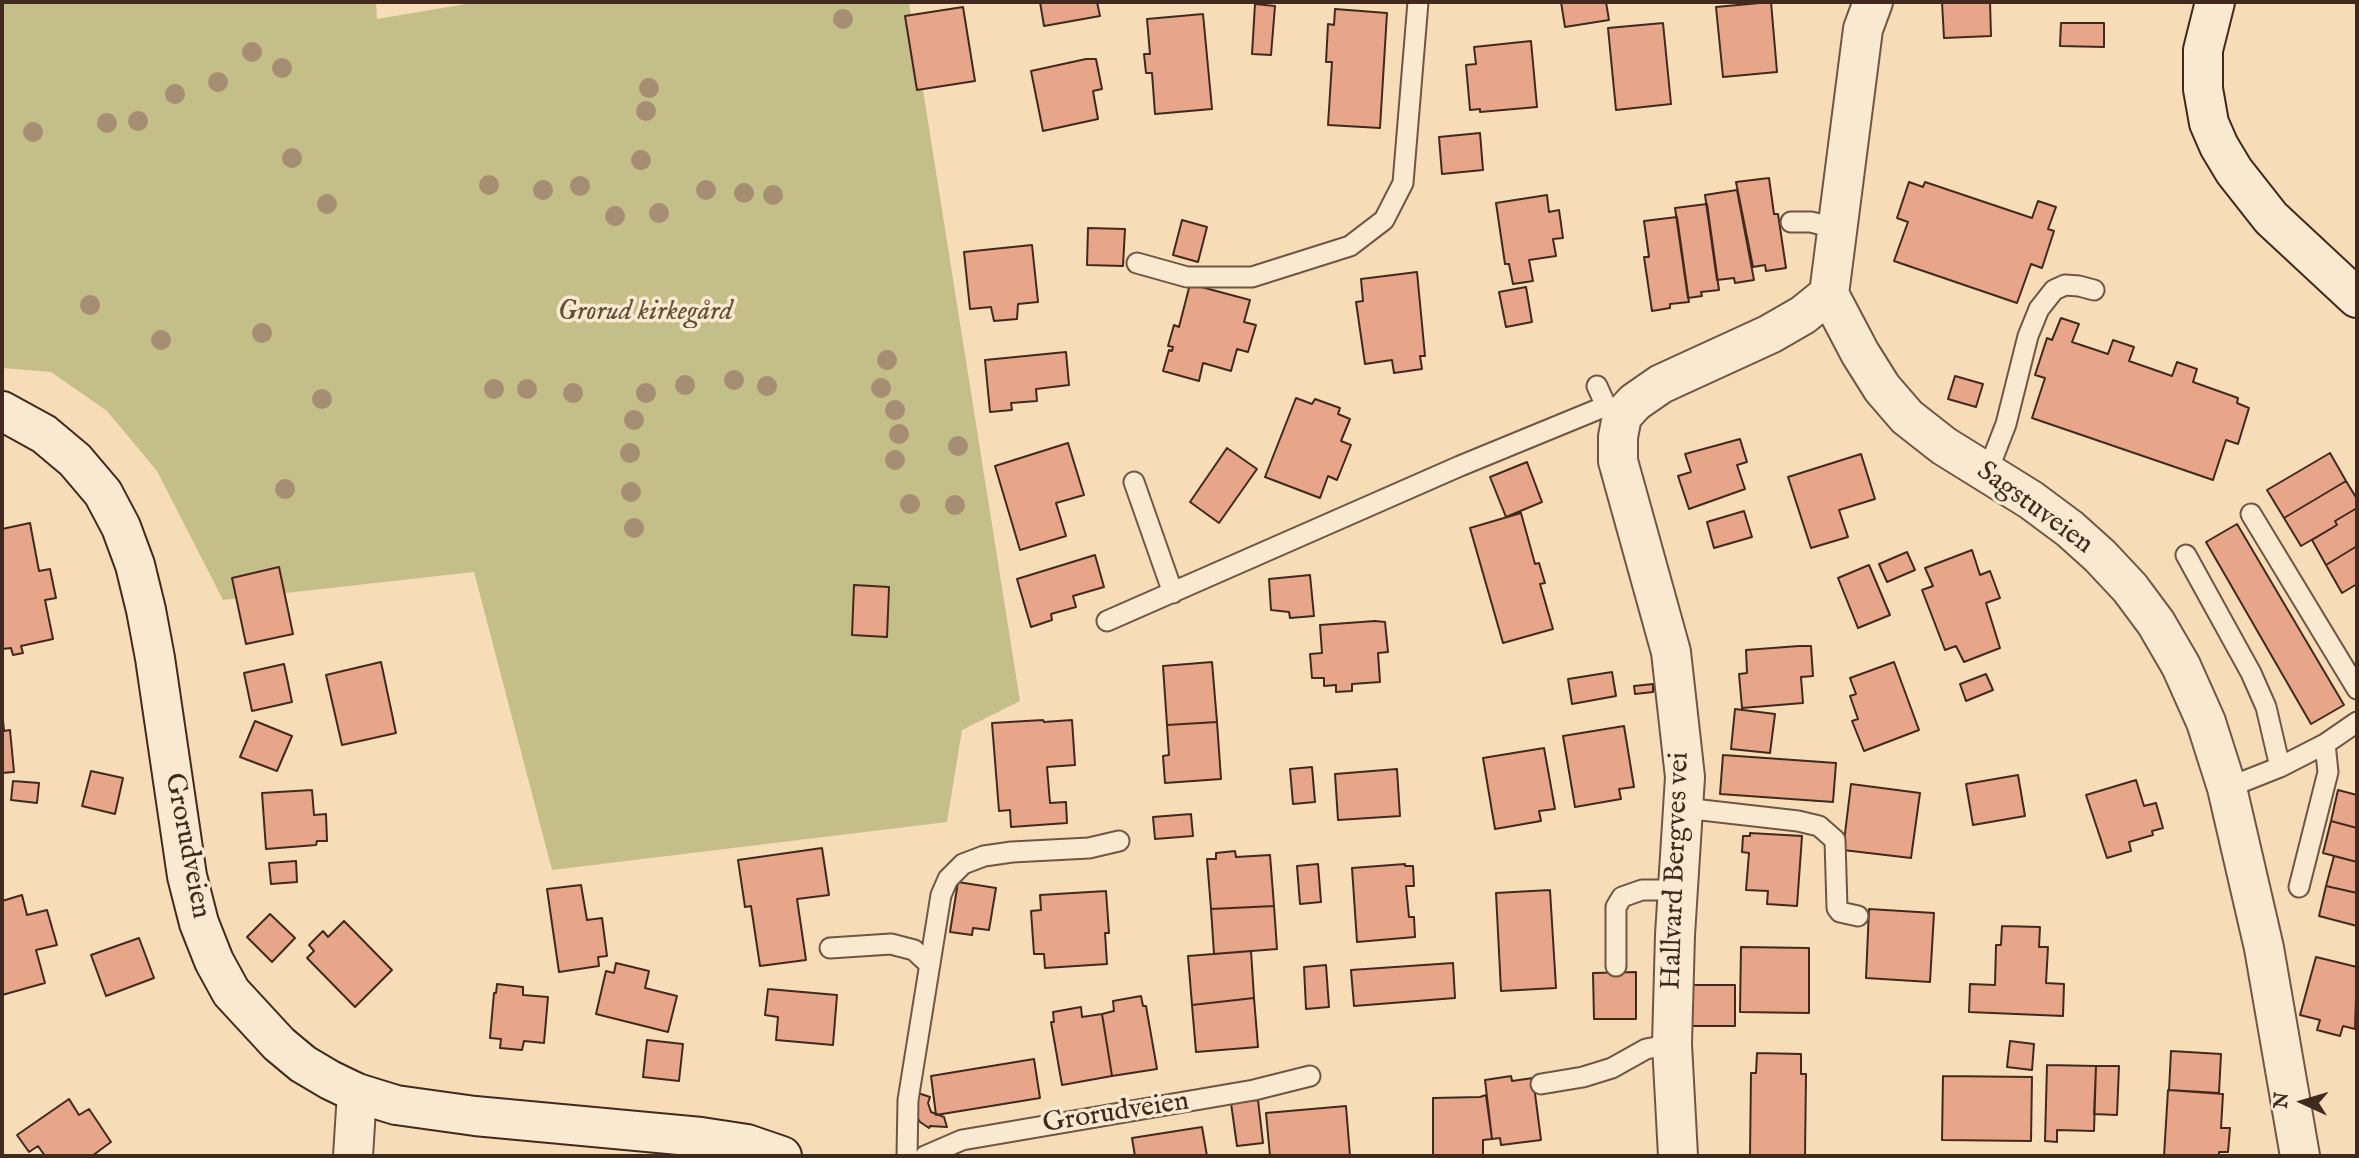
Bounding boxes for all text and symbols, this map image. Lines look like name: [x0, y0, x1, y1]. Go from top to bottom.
park label: Grorud kirkegård: [557, 296, 733, 330]
street label: Sagstuveien: [1969, 455, 2099, 563]
street label: Hallvard Bergves vei: [1656, 752, 1698, 990]
street label: Grorudveien: [155, 770, 217, 922]
north arrow: [2268, 1067, 2338, 1137]
street label: Grorudveien: [1041, 1086, 1191, 1142]
text: N: [2270, 1091, 2295, 1110]

